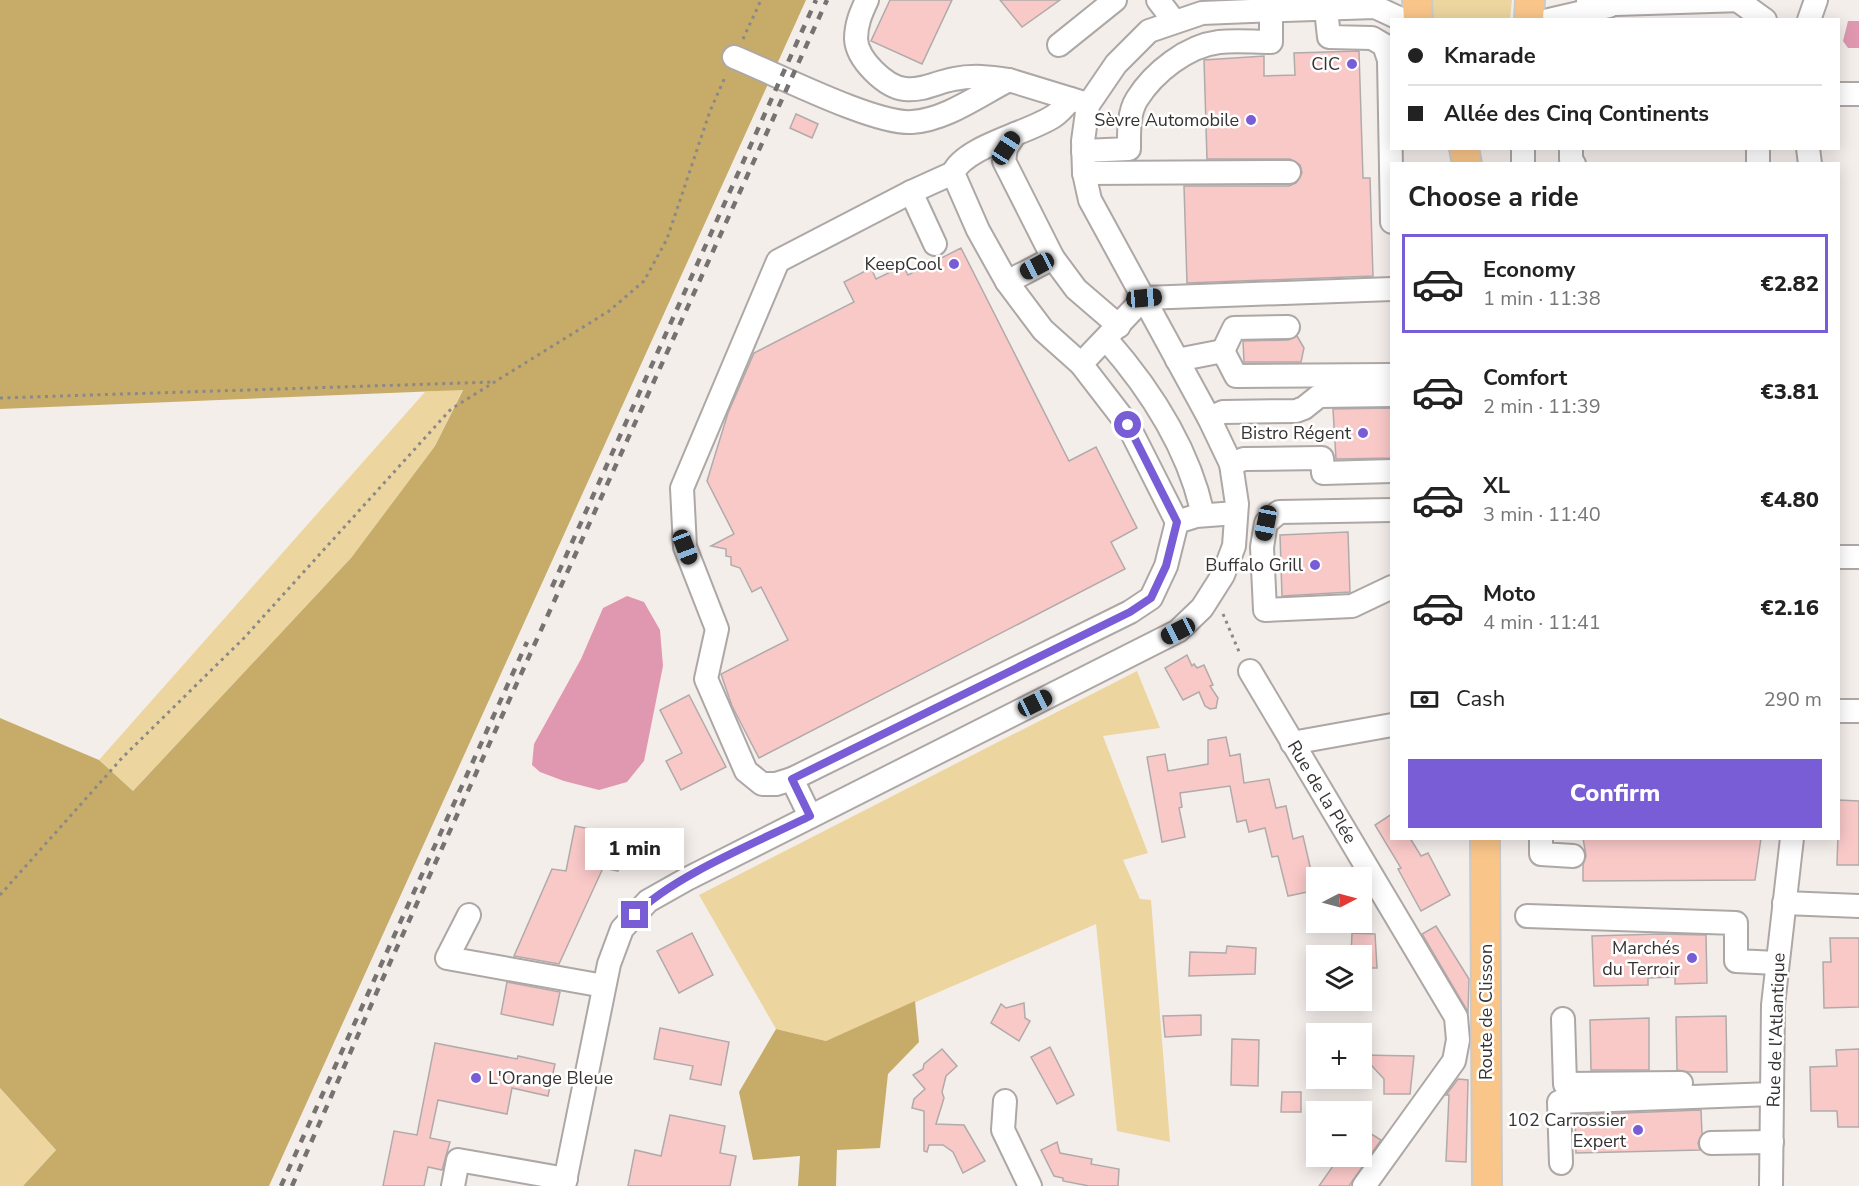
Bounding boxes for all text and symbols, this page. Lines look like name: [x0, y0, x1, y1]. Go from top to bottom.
text: Kmarade: [1444, 41, 1536, 71]
place label: CIC: [1311, 52, 1340, 76]
marker: CIC: [1345, 57, 1359, 71]
text: Allée des Cinq Continents: [1444, 99, 1709, 129]
place label: Sèvre Automobile: [1094, 108, 1239, 132]
marker: Sèvre Automobile: [1244, 113, 1258, 127]
car: [989, 128, 1023, 168]
text: Choose a ride: [1408, 179, 1579, 216]
car: [1017, 250, 1057, 282]
place label: KeepCool: [864, 252, 943, 276]
text: Economy: [1483, 255, 1575, 285]
marker: KeepCool: [947, 257, 961, 271]
icon: car: [1411, 257, 1465, 311]
text: €2.82: [1760, 269, 1819, 299]
text: 1 min · 11:38: [1483, 285, 1601, 312]
car: [1125, 287, 1163, 309]
text: Comfort: [1483, 363, 1567, 393]
icon: car: [1411, 365, 1465, 419]
text: €3.81: [1760, 377, 1819, 407]
text: 2 min · 11:39: [1483, 393, 1601, 420]
route start: [1114, 411, 1141, 438]
place label: Bistro Régent: [1241, 421, 1352, 445]
marker: Bistro Régent: [1356, 426, 1370, 440]
text: XL: [1483, 471, 1510, 501]
icon: car: [1411, 473, 1465, 527]
text: €4.80: [1760, 485, 1819, 515]
text: 3 min · 11:40: [1483, 501, 1601, 528]
car: [1254, 504, 1278, 542]
car: [670, 527, 700, 567]
place label: Buffalo Grill: [1205, 553, 1304, 577]
marker: Buffalo Grill: [1308, 558, 1322, 572]
text: Moto: [1483, 579, 1536, 609]
icon: car: [1411, 581, 1465, 635]
text: €2.16: [1760, 593, 1819, 623]
text: 4 min · 11:41: [1483, 609, 1601, 636]
car: [1158, 615, 1198, 647]
icon: cash: [1408, 683, 1441, 716]
text: Cash: [1456, 684, 1505, 714]
text: 290 m: [1764, 686, 1822, 713]
car: [1015, 687, 1055, 719]
street label: Rue de la Plée: [1282, 736, 1362, 848]
button: Confirm: [1408, 759, 1822, 828]
callout: 1 min: [586, 828, 684, 870]
text: 1 min: [608, 835, 661, 862]
north arrow: [1306, 867, 1372, 933]
map controls: [1306, 867, 1372, 1167]
route end: [621, 901, 648, 928]
place label: Marchés du Terroir: [1602, 936, 1681, 981]
street label: Route de Clisson: [1474, 944, 1498, 1080]
button: layers: [1306, 945, 1372, 1011]
marker: Marchés du Terroir: [1685, 951, 1699, 965]
street label: Rue de l'Atlantique: [1761, 952, 1791, 1108]
button: +: [1306, 1023, 1372, 1089]
place label: L'Orange Bleue: [488, 1066, 613, 1090]
marker: L'Orange Bleue: [469, 1071, 483, 1085]
button: −: [1306, 1101, 1372, 1167]
place label: 102 Carrossier Expert: [1507, 1108, 1627, 1153]
marker: 102 Carrossier Expert: [1631, 1123, 1645, 1137]

